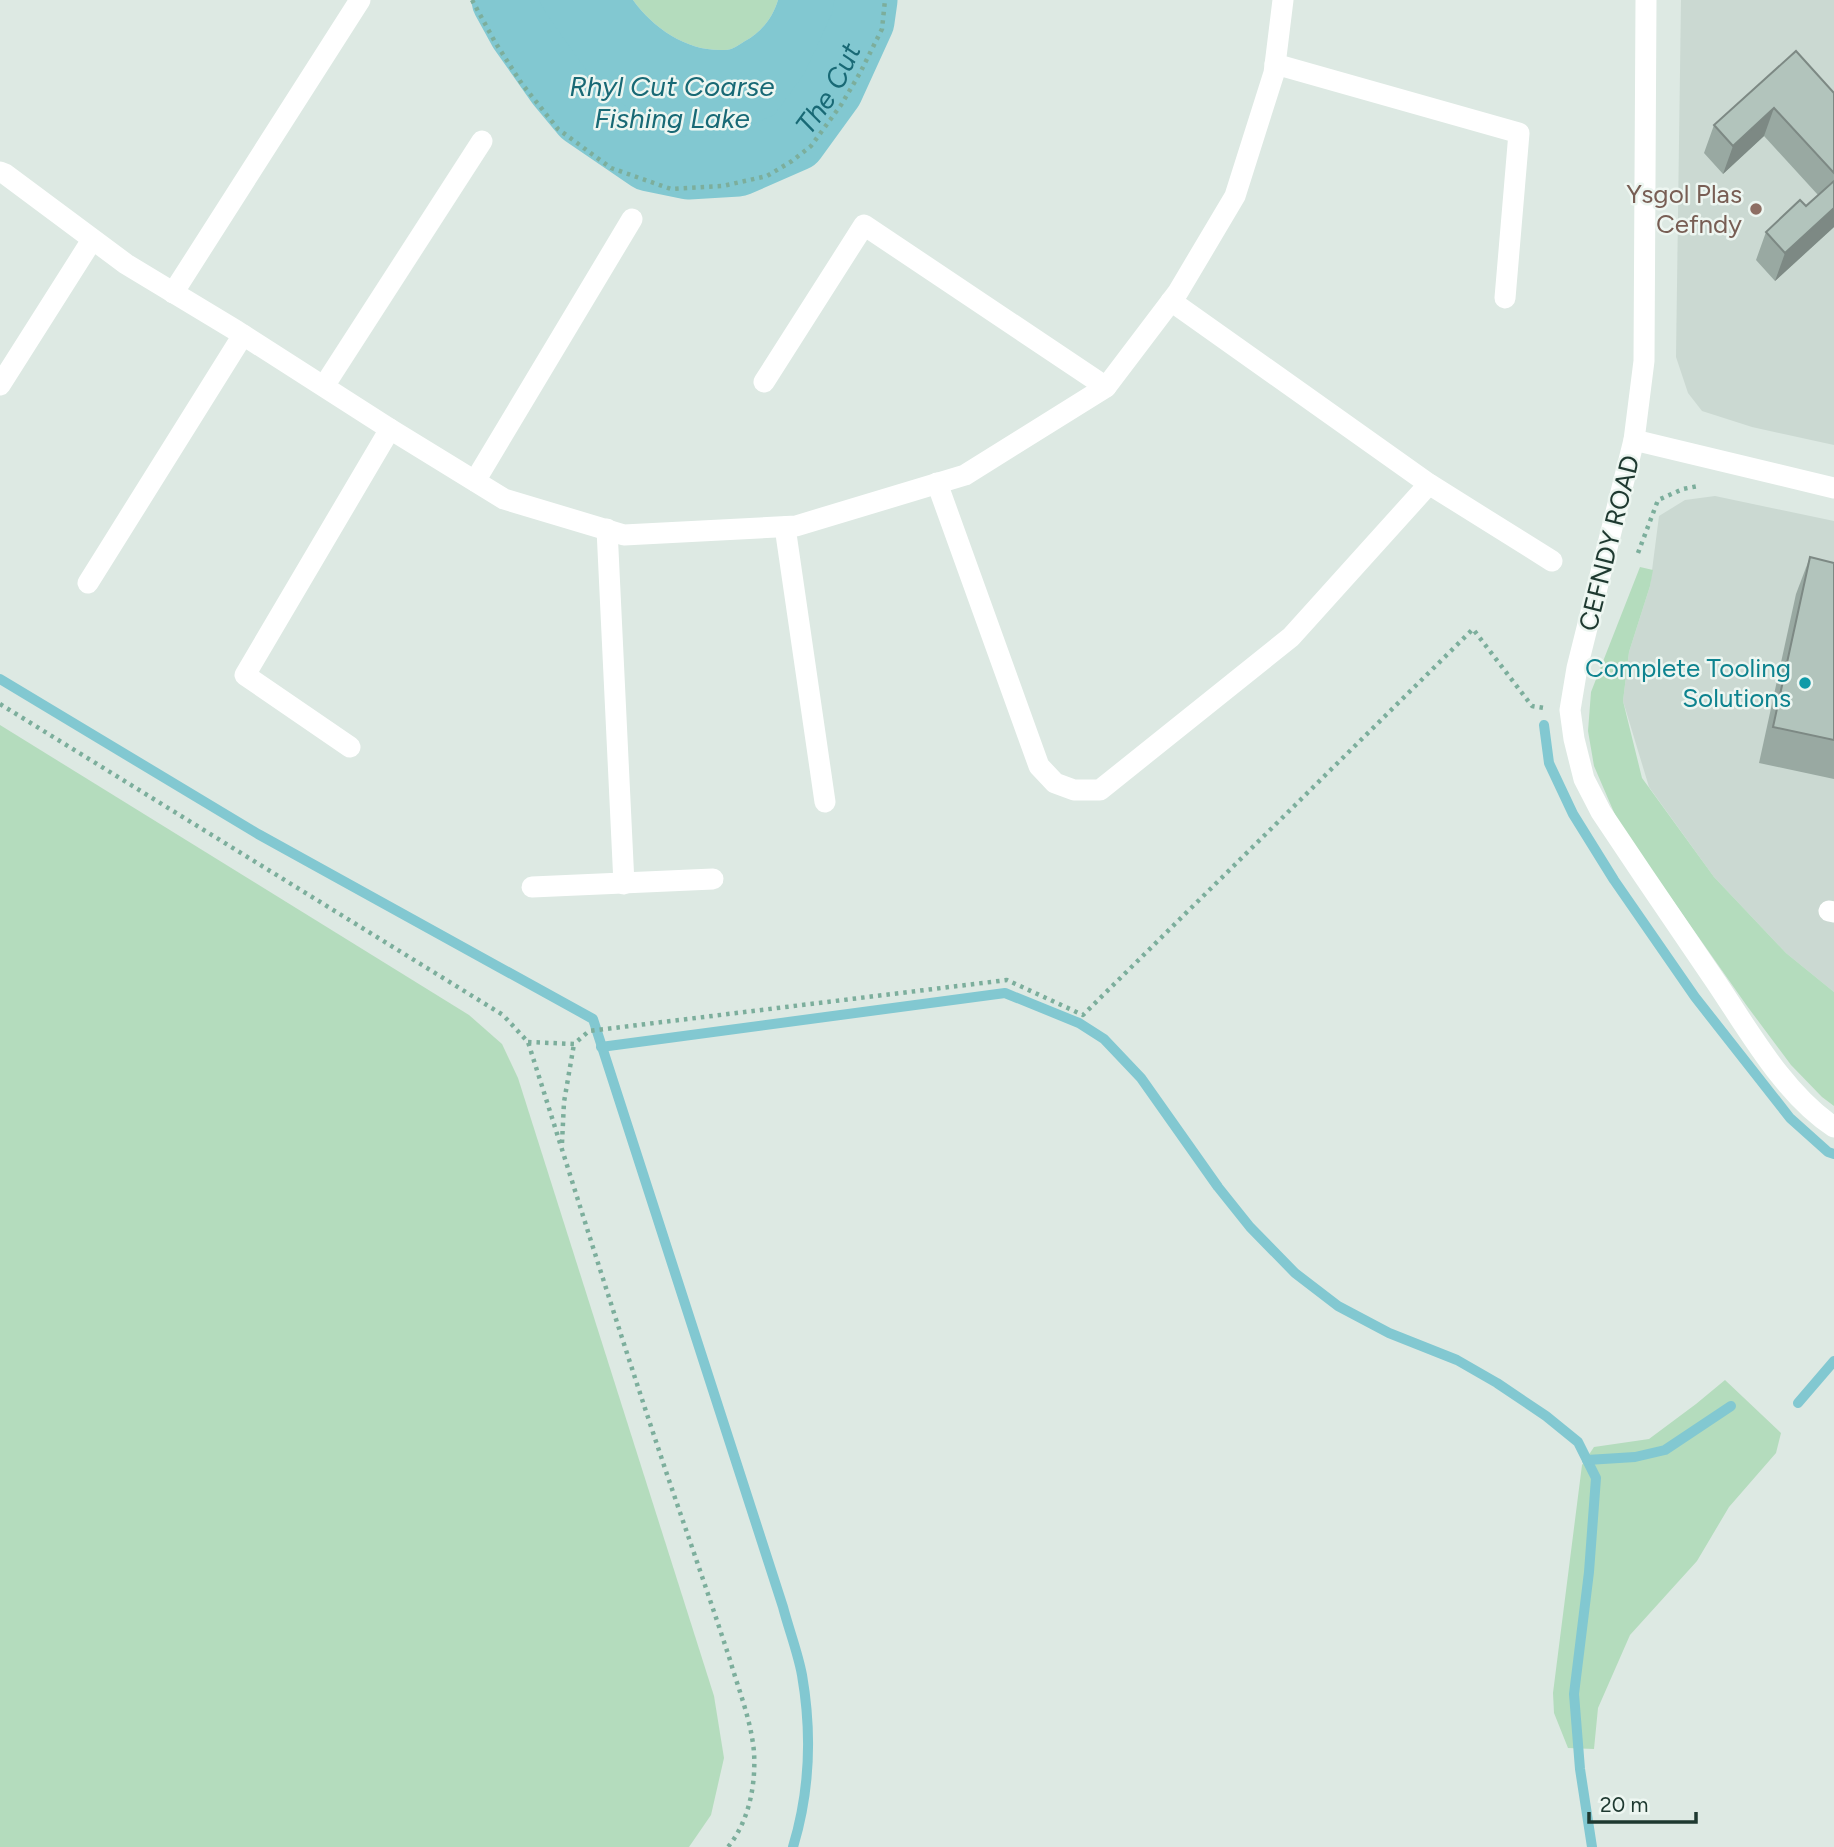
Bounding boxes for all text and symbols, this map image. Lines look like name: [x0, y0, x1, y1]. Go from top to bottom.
water label: The Cut: [788, 38, 868, 141]
water label: Rhyl Cut Coarse Fishing Lake: [569, 69, 775, 135]
place label: Ysgol Plas Cefndy: [1626, 178, 1742, 240]
marker: Ysgol Plas Cefndy: [1748, 201, 1764, 217]
street label: CEFNDY ROAD: [1572, 452, 1646, 634]
place label: Complete Tooling Solutions: [1585, 652, 1791, 714]
marker: Complete Tooling Solutions: [1797, 675, 1813, 691]
scale bar: [1589, 1780, 1696, 1824]
text: 20 m: [1600, 1792, 1648, 1817]

